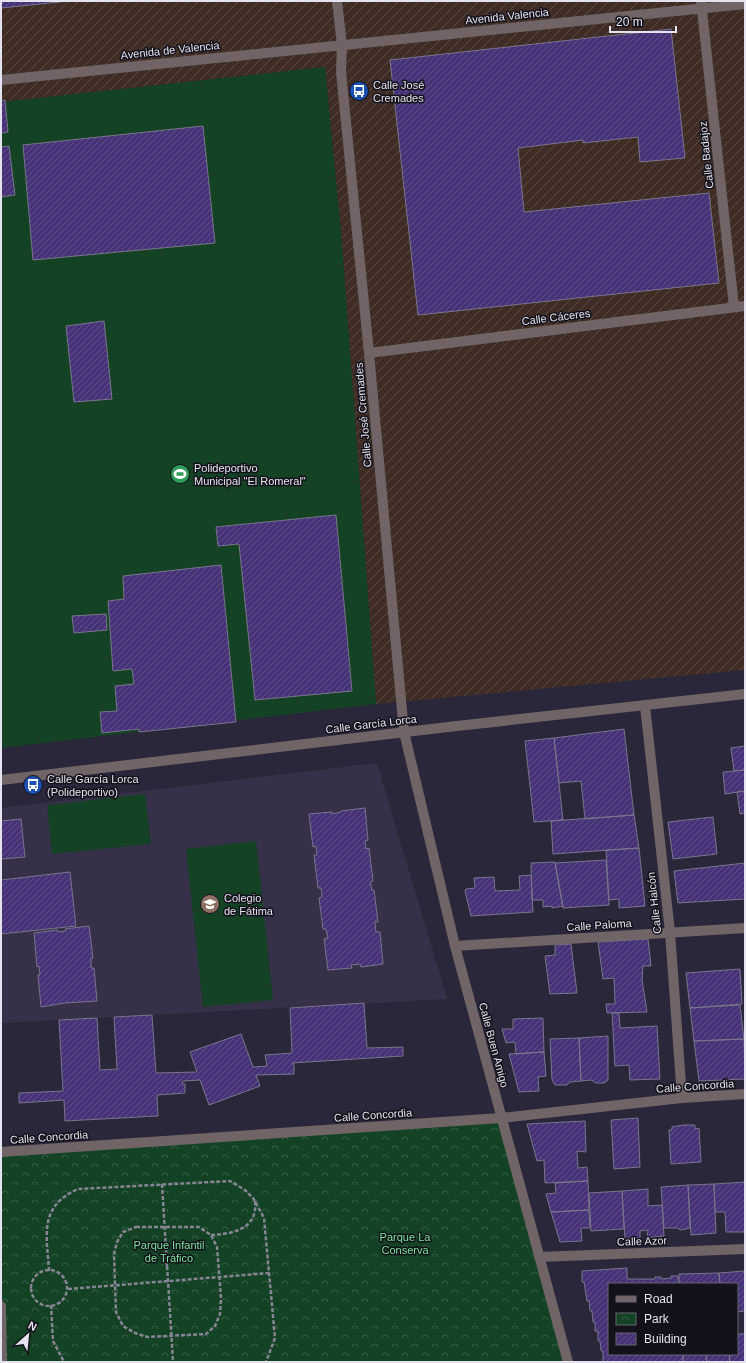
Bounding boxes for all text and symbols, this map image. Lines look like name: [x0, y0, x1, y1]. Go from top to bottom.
street label: Avenida Valencia: [465, 6, 550, 26]
scale bar: [610, 8, 676, 34]
text: 20 m: [616, 15, 643, 29]
street label: Avenida de Valencia: [120, 39, 221, 61]
place label: Calle José Cremades: [373, 79, 424, 104]
bus stop icon: Calle José Cremades: [348, 80, 370, 102]
street label: Calle Badajoz: [696, 121, 716, 189]
street label: Calle Cáceres: [521, 307, 592, 327]
street label: Calle José Cremades: [352, 362, 374, 468]
place label: Polideportivo Municipal "El Romeral": [194, 462, 306, 487]
sports icon: Polideportivo Municipal "El Romeral": [169, 463, 191, 485]
street label: Calle García Lorca: [325, 712, 418, 736]
place label: Calle García Lorca (Polideportivo): [47, 773, 140, 798]
bus stop icon: Calle García Lorca (Polideportivo): [22, 774, 44, 796]
street label: Calle Halcón: [645, 871, 663, 935]
place label: Colegio de Fátima: [224, 892, 274, 917]
school or university icon: Colegio de Fátima: [199, 893, 221, 915]
street label: Calle Paloma: [566, 917, 633, 933]
street label: Calle Buen Amigo: [477, 1001, 511, 1089]
street label: Calle Concordia: [656, 1077, 735, 1095]
street label: Calle Concordia: [334, 1106, 413, 1124]
street label: Calle Concordia: [10, 1128, 89, 1146]
park label: Parque La Conserva: [380, 1231, 431, 1256]
street label: Calle Azor: [617, 1234, 668, 1248]
park label: Parque Infantil de Tráfico: [134, 1239, 204, 1264]
legend: [608, 1283, 738, 1355]
text: Road: [644, 1292, 673, 1306]
text: Park: [644, 1312, 670, 1326]
north arrow: [8, 1315, 48, 1355]
text: N: [26, 1319, 39, 1333]
text: Building: [644, 1332, 687, 1346]

